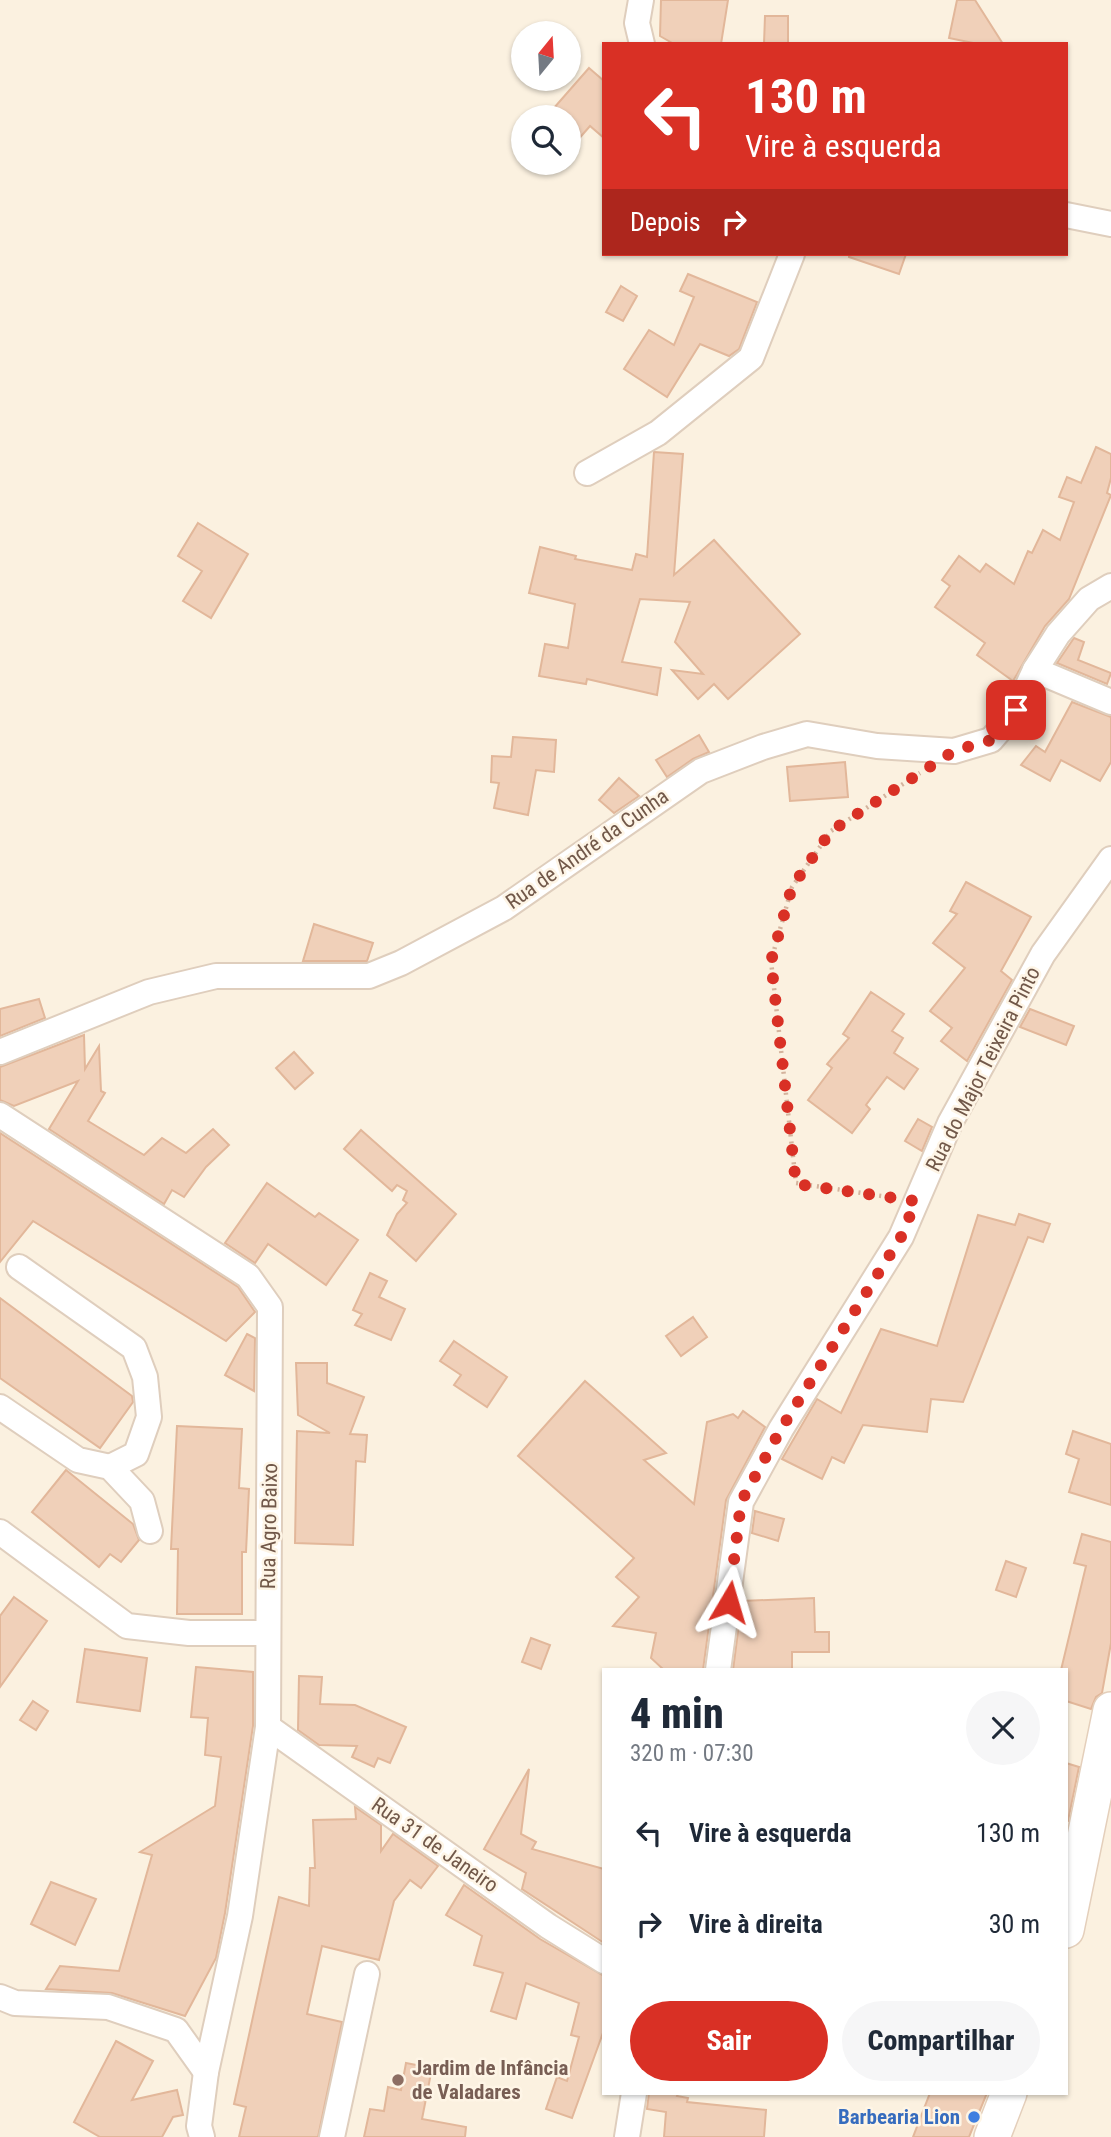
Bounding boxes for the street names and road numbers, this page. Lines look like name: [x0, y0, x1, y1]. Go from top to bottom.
street label: Rua de André da Cunha: [501, 784, 673, 914]
street label: Rua do Major Teixeira Pinto: [921, 963, 1045, 1175]
street label: Rua Agro Baixo: [256, 1463, 282, 1589]
street label: Rua 31 de Janeiro: [367, 1793, 503, 1897]

